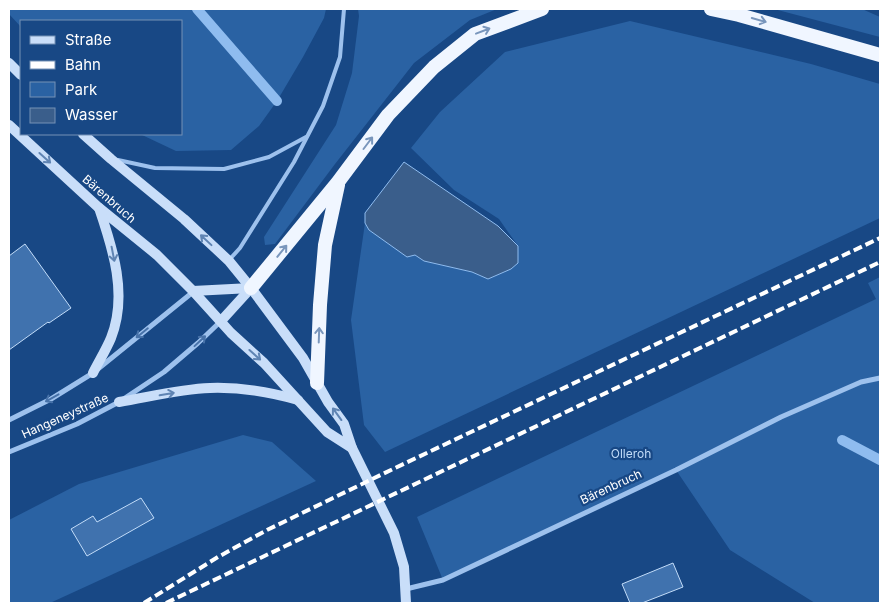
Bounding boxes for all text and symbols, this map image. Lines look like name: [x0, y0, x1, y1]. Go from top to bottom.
one-way arrow: [750, 16, 766, 26]
legend: [20, 20, 182, 135]
one-way arrow: [475, 26, 490, 35]
text: Straße: [65, 30, 112, 49]
text: Bahn: [65, 55, 101, 74]
text: Park: [65, 80, 98, 99]
text: Wasser: [65, 105, 118, 124]
one-way arrow: [362, 137, 373, 150]
one-way arrow: [38, 152, 51, 164]
street label: Bärenbruch: [80, 171, 139, 226]
one-way arrow: [200, 234, 212, 246]
one-way arrow: [109, 245, 118, 261]
one-way arrow: [277, 245, 288, 258]
one-way arrow: [314, 327, 323, 343]
one-way arrow: [136, 328, 149, 339]
one-way arrow: [193, 335, 206, 347]
one-way arrow: [249, 349, 262, 361]
one-way arrow: [159, 388, 175, 398]
street label: Hangeneystraße: [19, 390, 111, 441]
one-way arrow: [45, 393, 59, 403]
one-way arrow: [332, 407, 342, 421]
park label: Olleroh: [611, 446, 651, 461]
street label: Bärenbruch: [578, 466, 644, 507]

